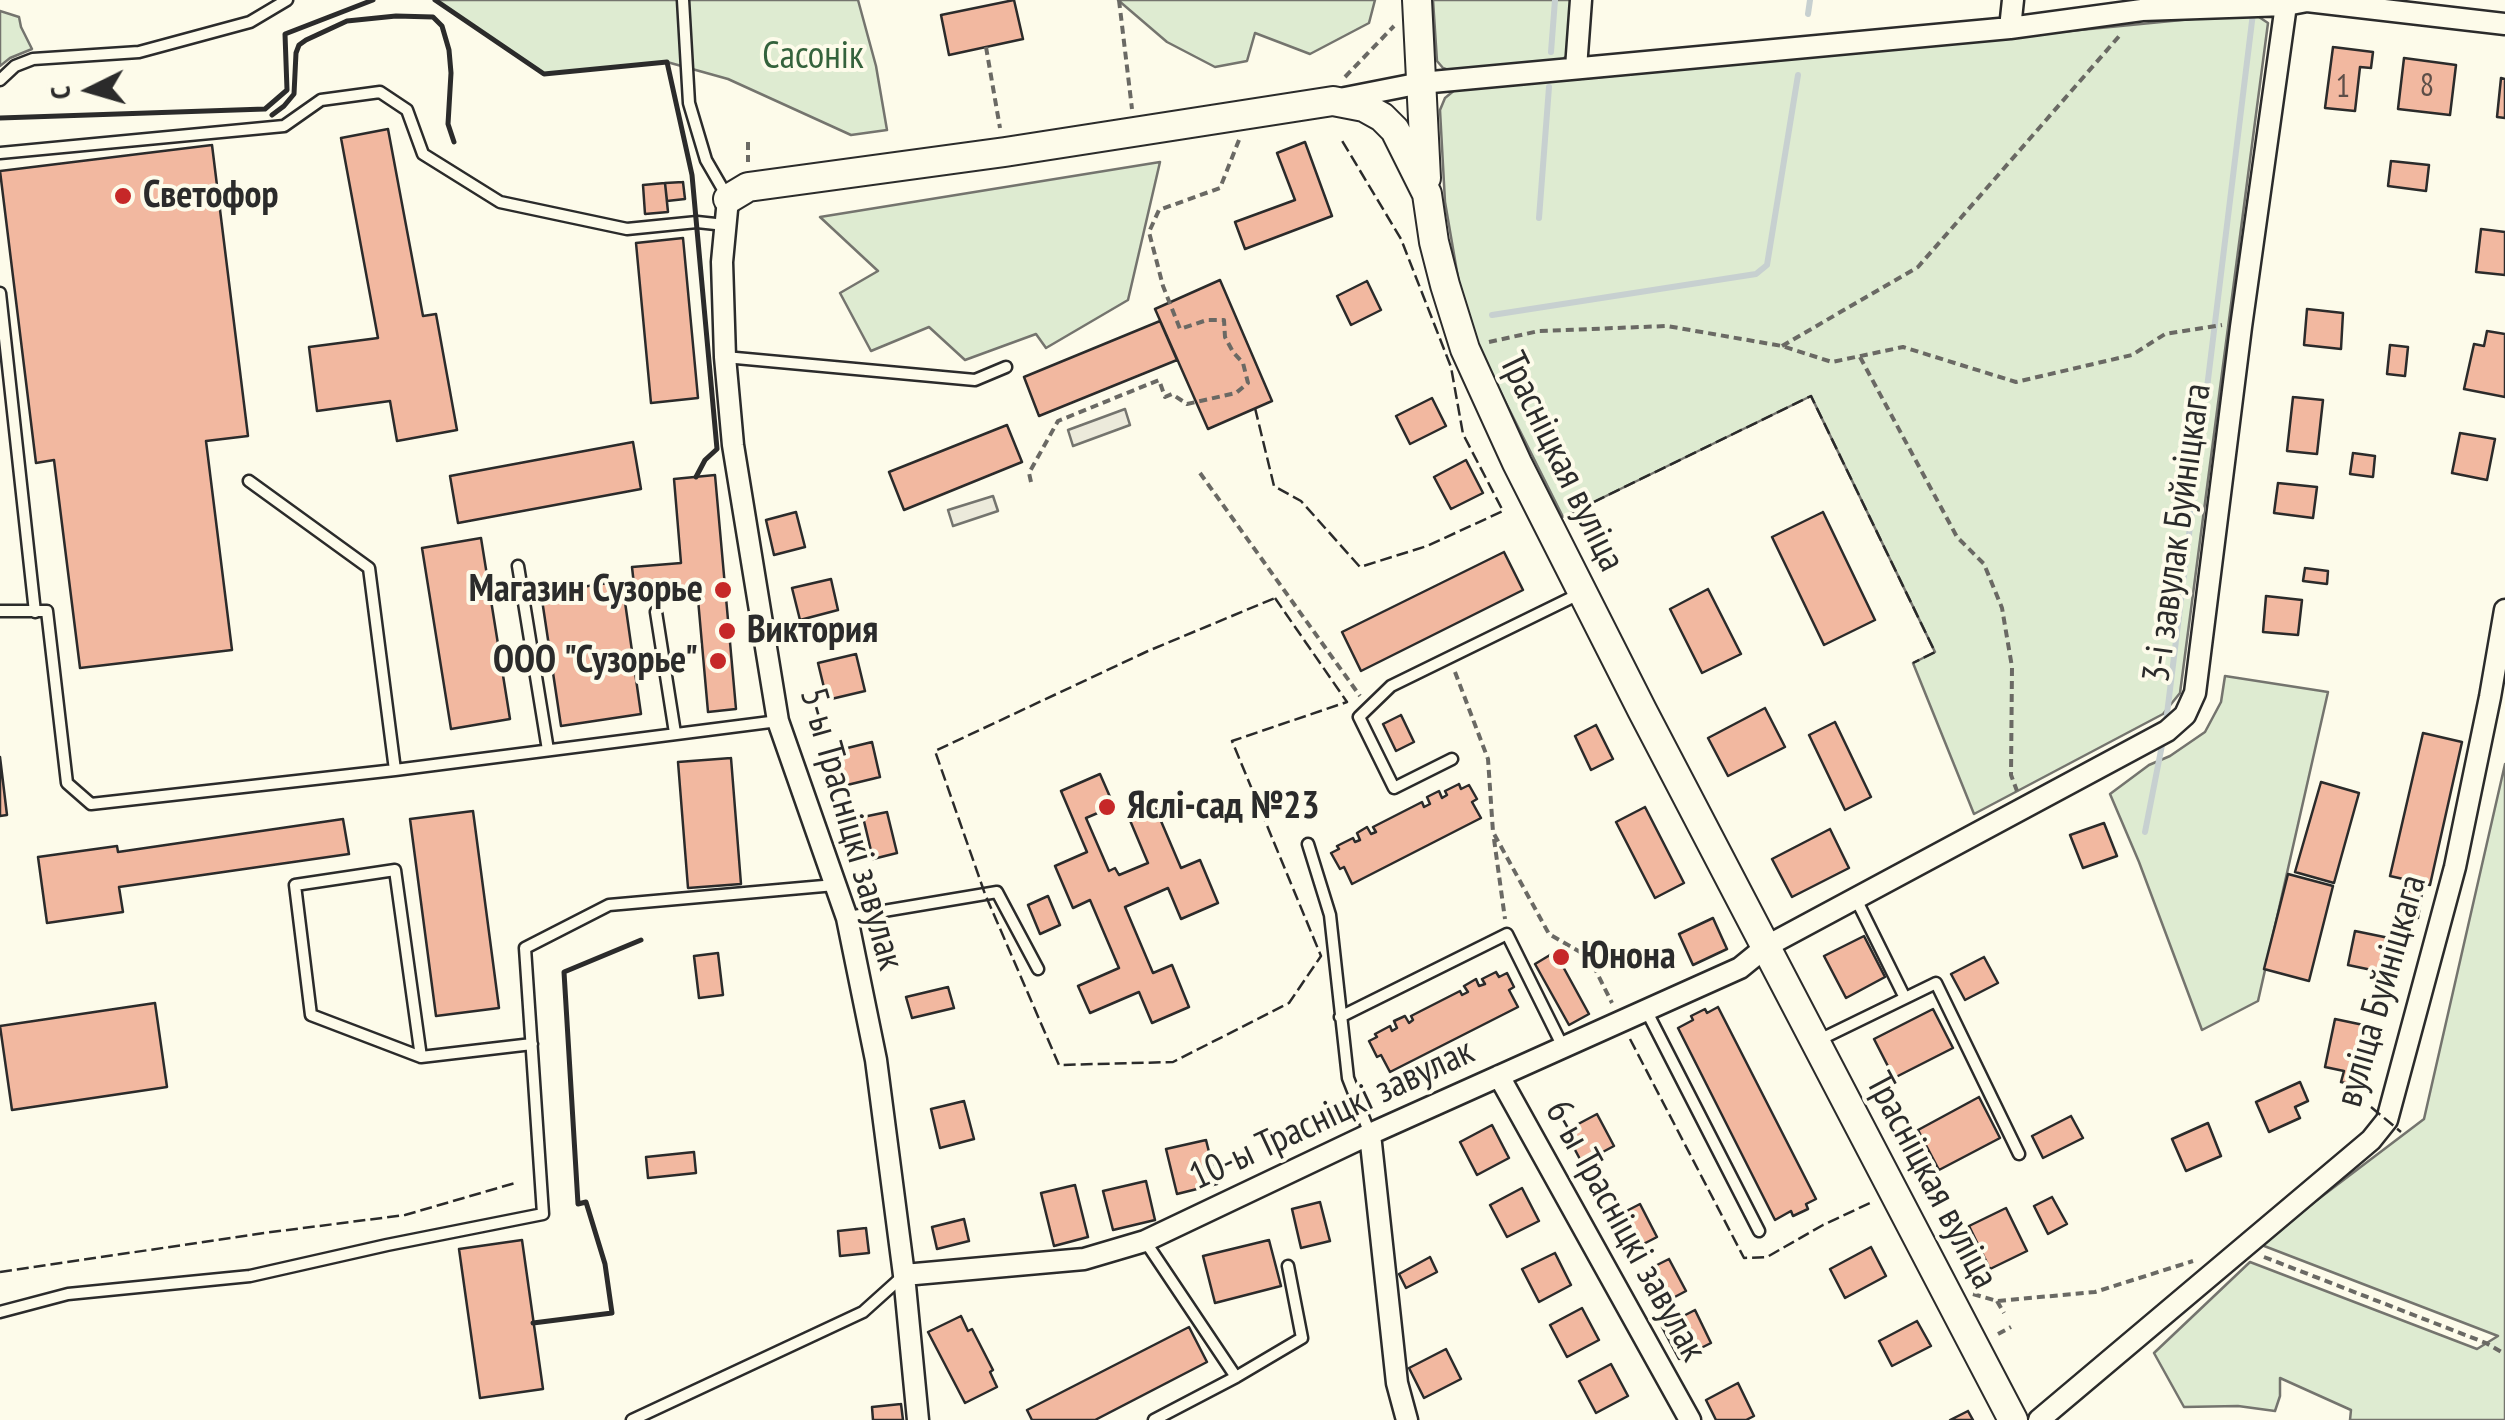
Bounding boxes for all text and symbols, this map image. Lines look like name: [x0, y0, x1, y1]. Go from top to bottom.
park label: Сасонік: [762, 34, 864, 80]
north arrow: [40, 40, 140, 140]
house number: 8: [2420, 68, 2434, 106]
house number: 1: [2336, 69, 2350, 107]
text: С: [41, 85, 79, 101]
place label: Светофор: [143, 173, 278, 219]
marker: Светофор: [112, 185, 134, 207]
street label: Трасніцкая вуліца: [1488, 345, 1634, 579]
street label: 3-і завулак Буйніцкага: [2134, 381, 2222, 685]
place label: Магазин Сузорье: [469, 567, 703, 613]
marker: Магазин Сузорье: [712, 579, 734, 601]
place label: Виктория: [747, 608, 878, 654]
marker: Виктория: [716, 620, 738, 642]
place label: ООО "Сузорье": [493, 638, 698, 684]
marker: ООО "Сузорье": [707, 650, 729, 672]
street label: 5-ы Трасніцкі завулак: [789, 683, 913, 975]
place label: Яслі-сад №23: [1127, 784, 1320, 830]
marker: Яслі-сад №23: [1096, 796, 1118, 818]
street label: вуліца Буйніцкага: [2327, 870, 2437, 1112]
place label: Юнона: [1581, 934, 1676, 980]
marker: Юнона: [1550, 946, 1572, 968]
street label: 10-ы Трасніцкі завулак: [1183, 1029, 1481, 1201]
street label: Трасніцкая вуліца: [1855, 1065, 2007, 1297]
street label: 6-ы Трасніцкі завулак: [1535, 1093, 1715, 1369]

